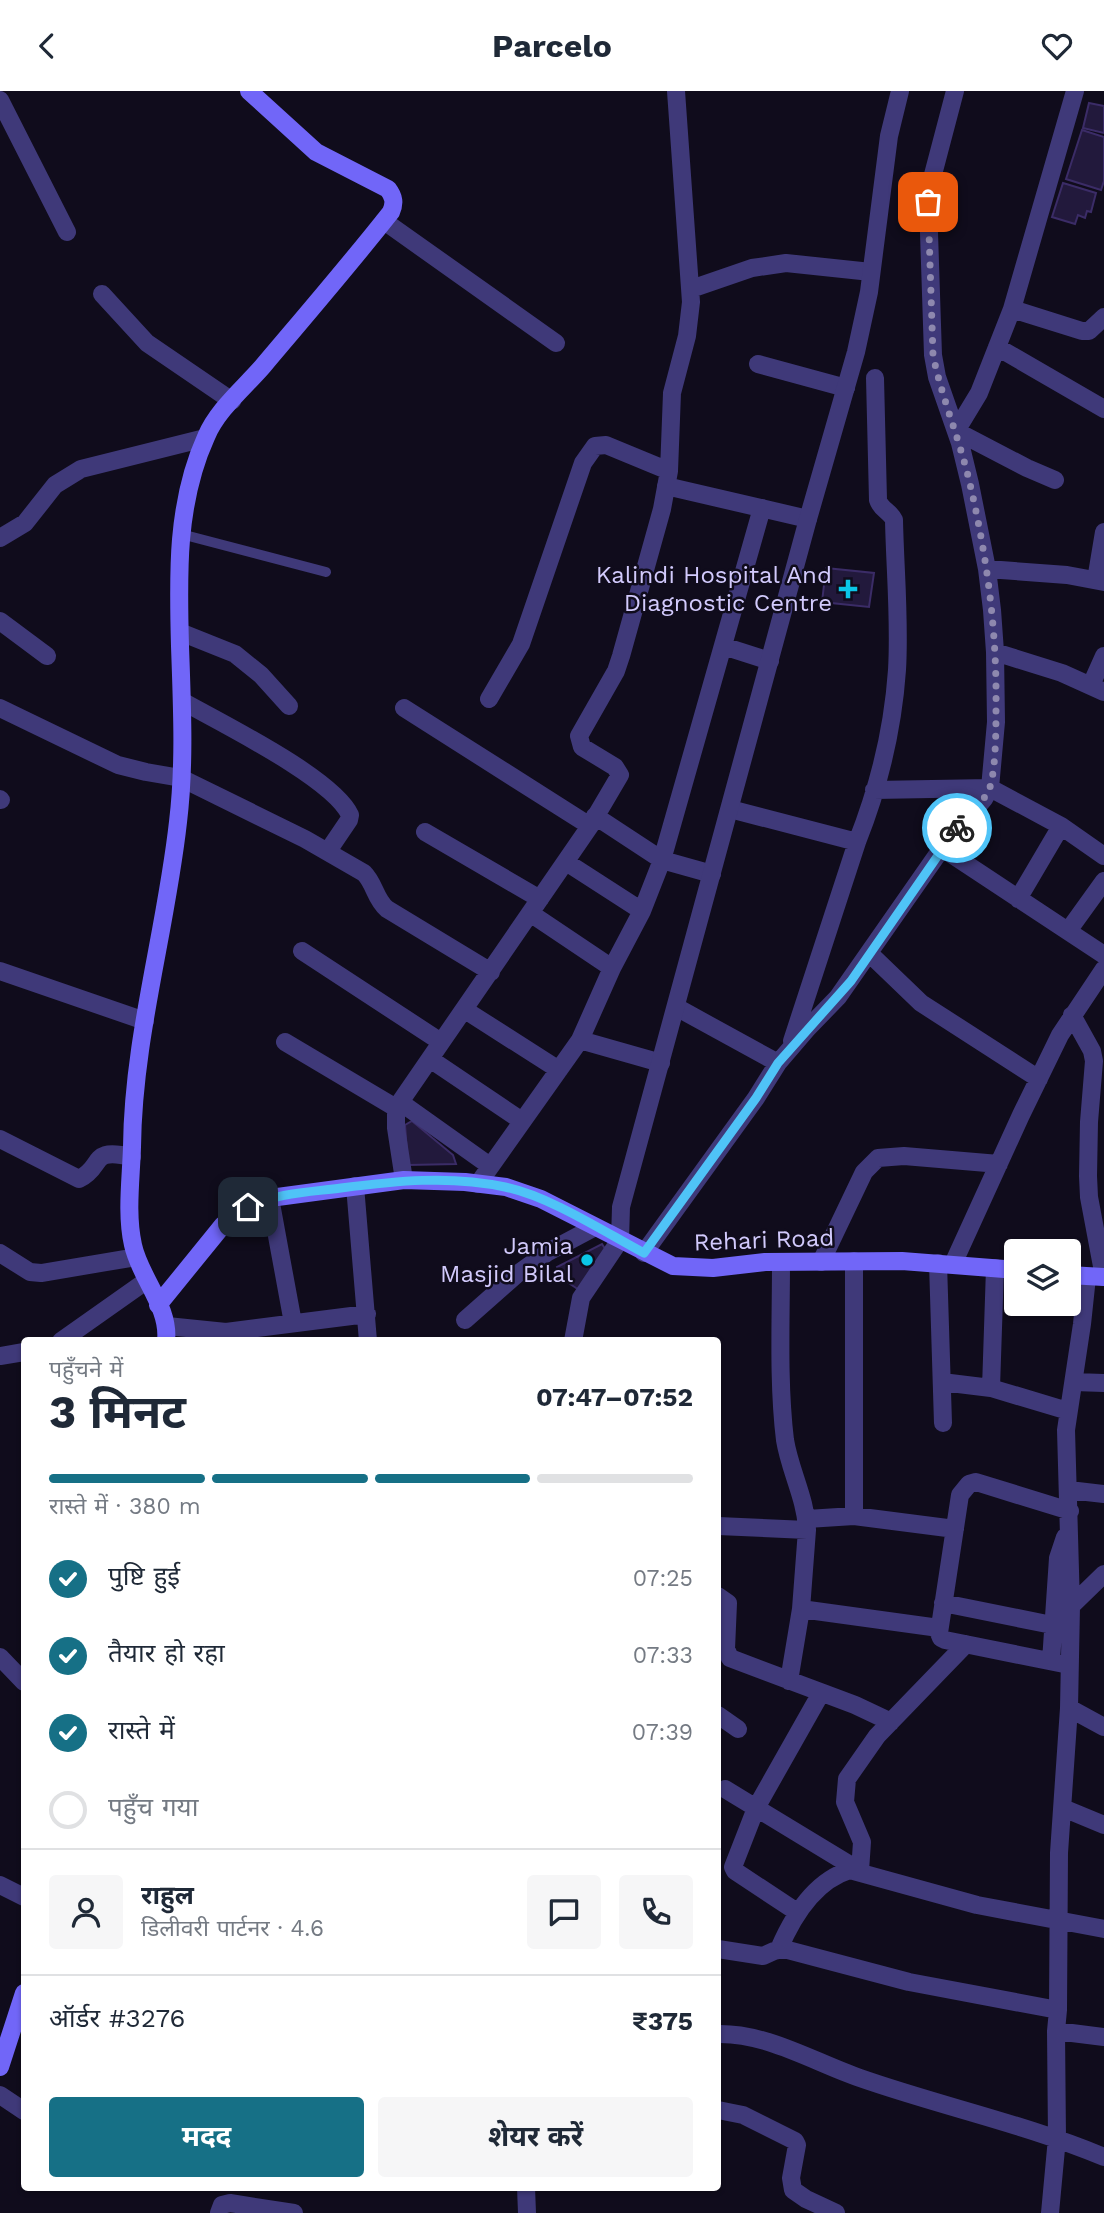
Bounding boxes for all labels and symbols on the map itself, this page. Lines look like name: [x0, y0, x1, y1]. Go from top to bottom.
pin: [898, 172, 958, 232]
place label: Kalindi Hospital And Diagnostic Centre: [596, 561, 832, 617]
marker: Kalindi Hospital And Diagnostic Centre: [838, 579, 858, 599]
courier: [922, 793, 992, 863]
pin: [218, 1177, 278, 1237]
street label: Rehari Road: [693, 1224, 835, 1256]
place label: Jamia Masjid Bilal: [440, 1232, 574, 1288]
marker: Jamia Masjid Bilal: [579, 1252, 595, 1268]

